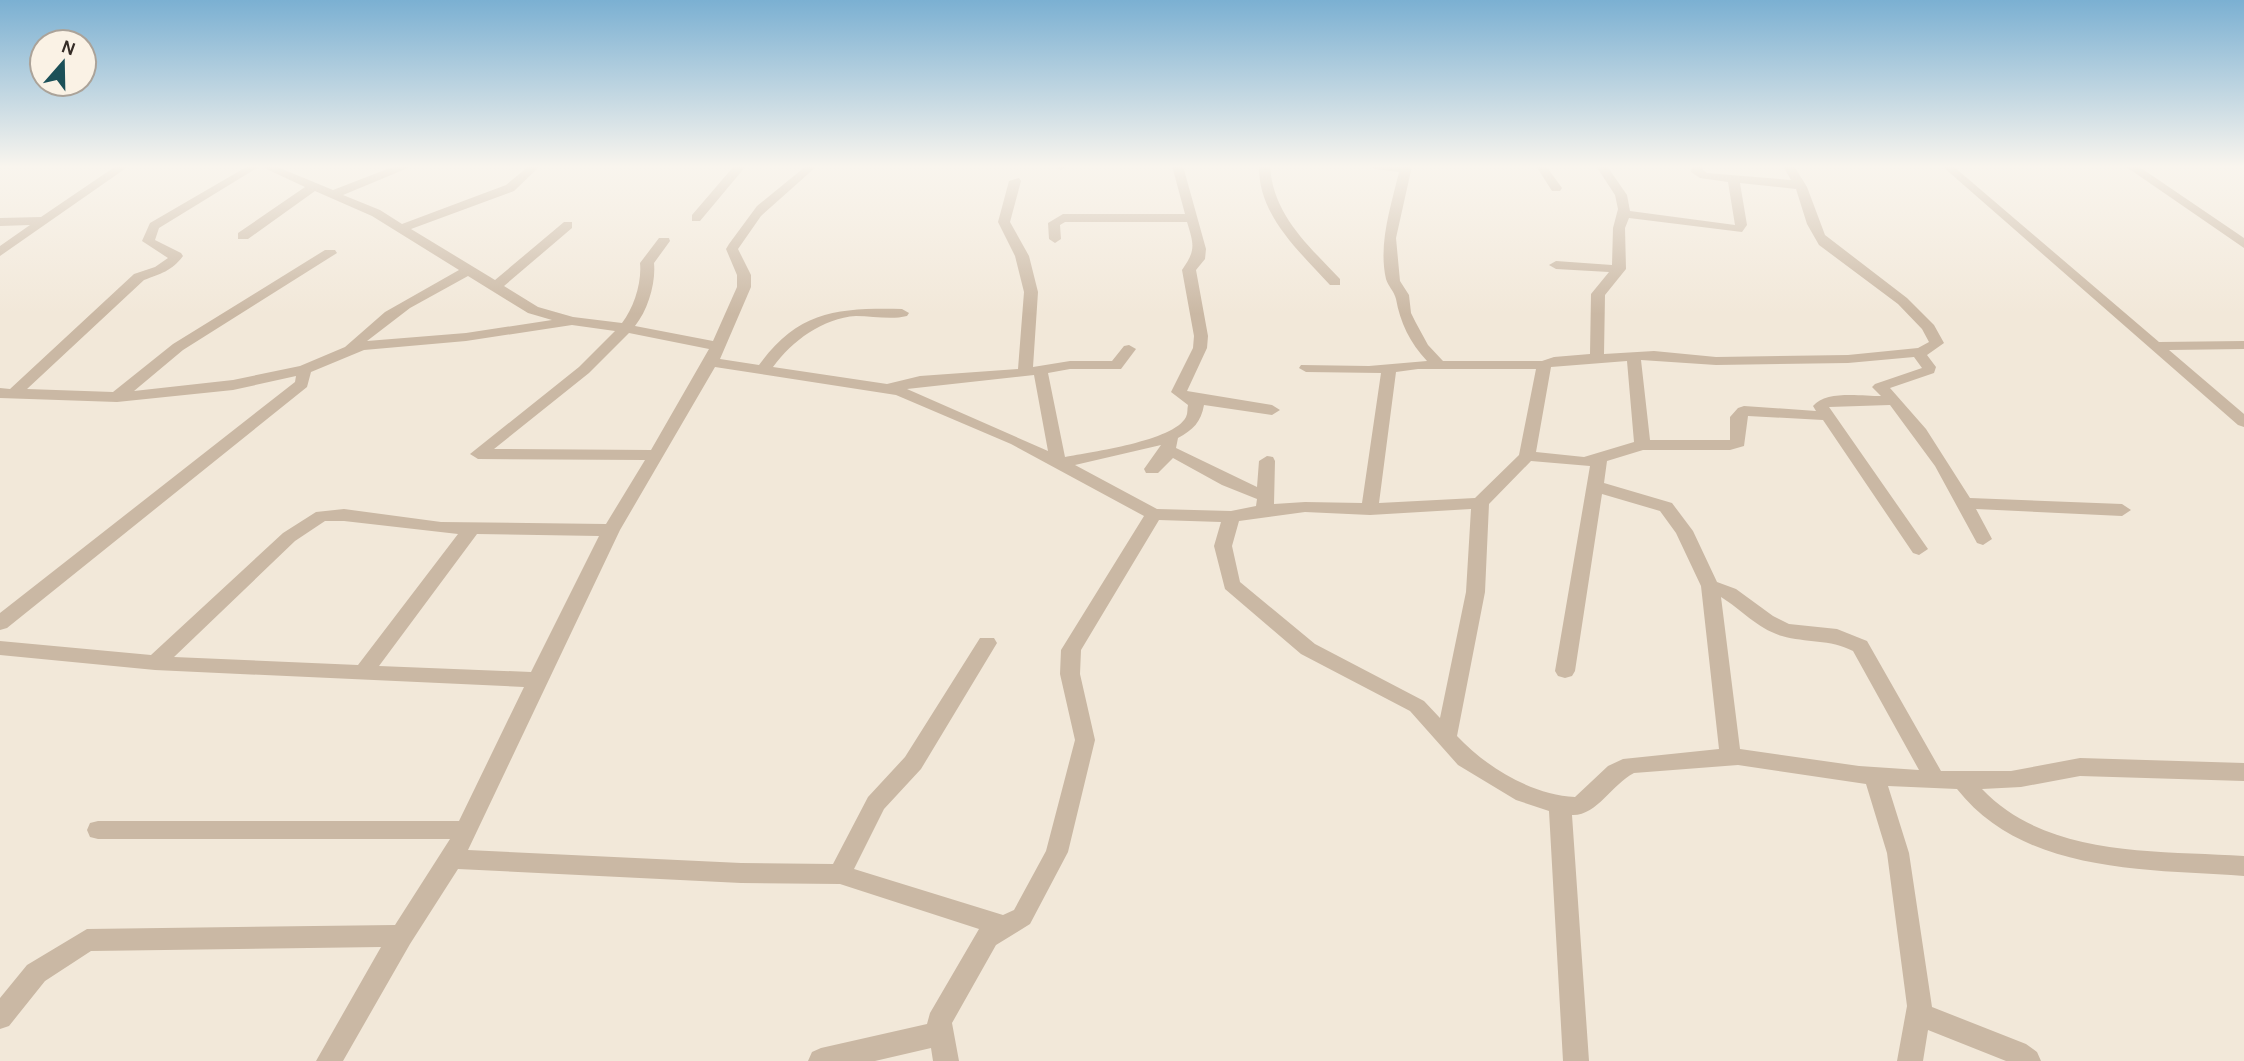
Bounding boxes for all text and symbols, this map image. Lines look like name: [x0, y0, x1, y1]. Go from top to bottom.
north arrow: [28, 28, 98, 98]
text: N: [58, 35, 79, 61]

